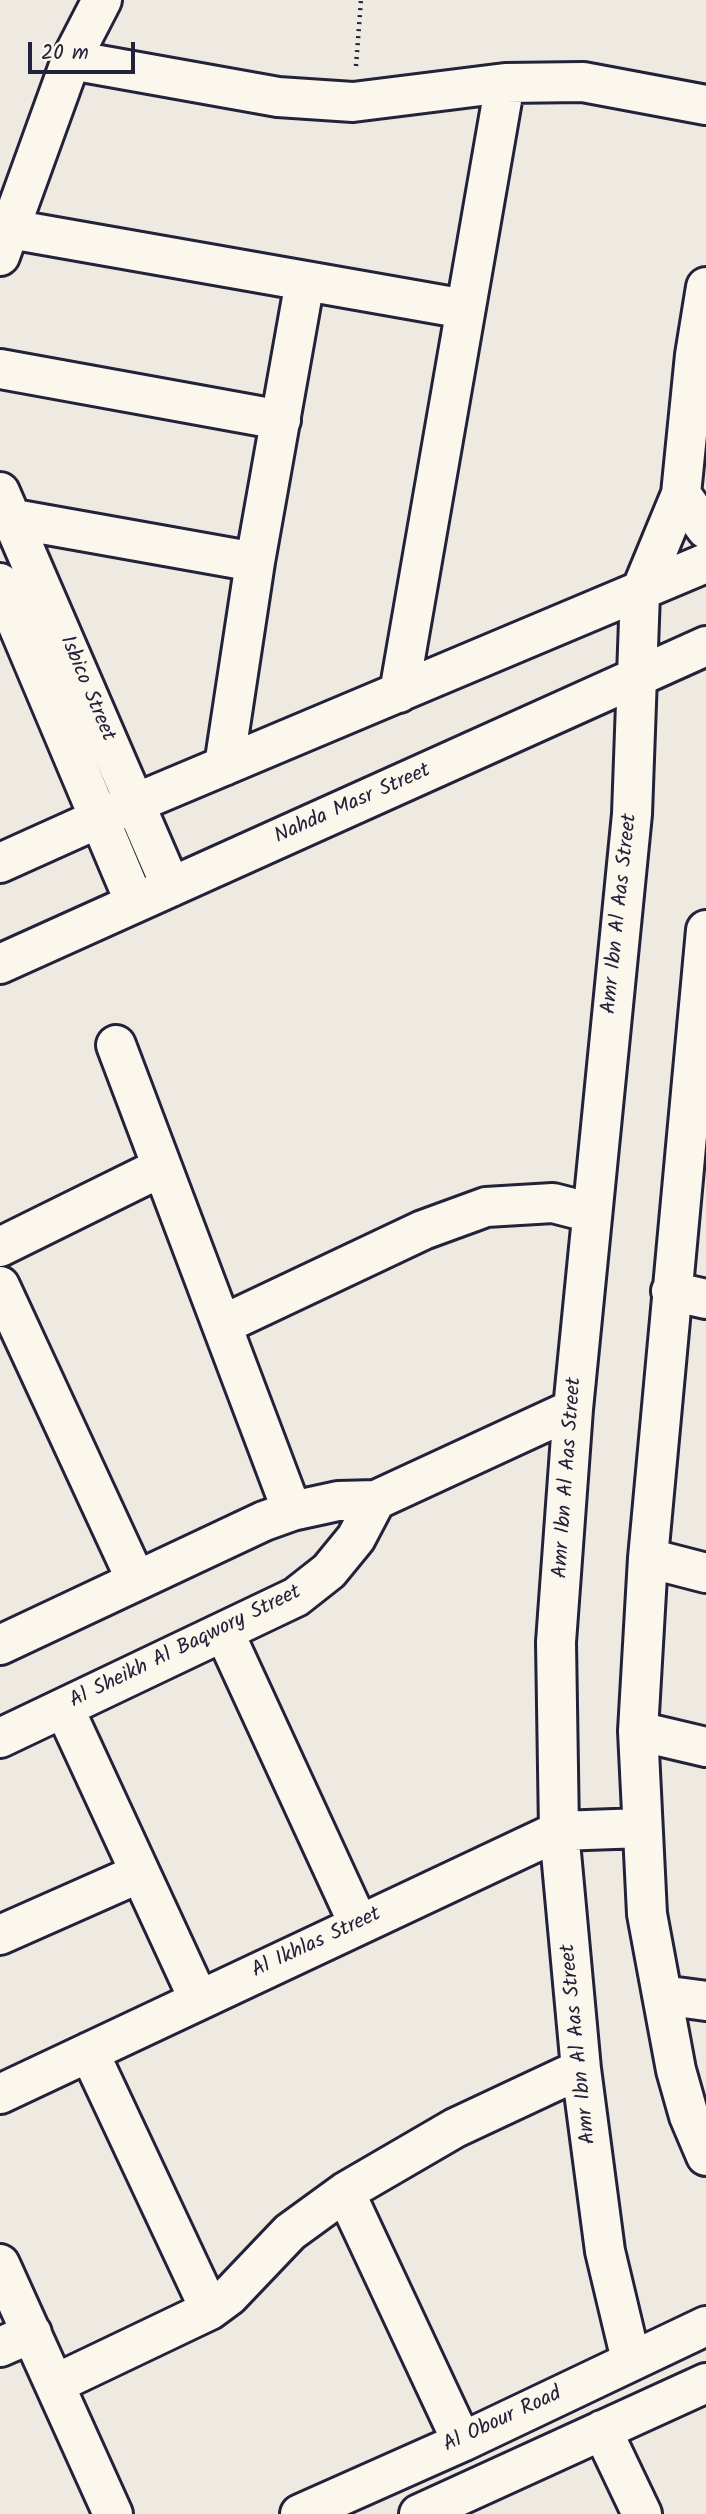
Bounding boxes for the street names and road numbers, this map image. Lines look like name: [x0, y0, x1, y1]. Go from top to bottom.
street label: Isbico Street: [53, 633, 119, 745]
street label: Nahda Masr Street: [271, 759, 435, 851]
street label: Amr Ibn Al Aas Street: [598, 812, 644, 1016]
street label: Amr Ibn Al Aas Street: [549, 1377, 589, 1579]
street label: Al Sheikh Al Baqwory Street: [66, 1581, 306, 1715]
street label: Al Ikhlas Street: [248, 1903, 386, 1985]
street label: Amr Ibn Al Aas Street: [557, 1942, 603, 2146]
street label: Al Obour Road: [440, 2383, 566, 2459]

